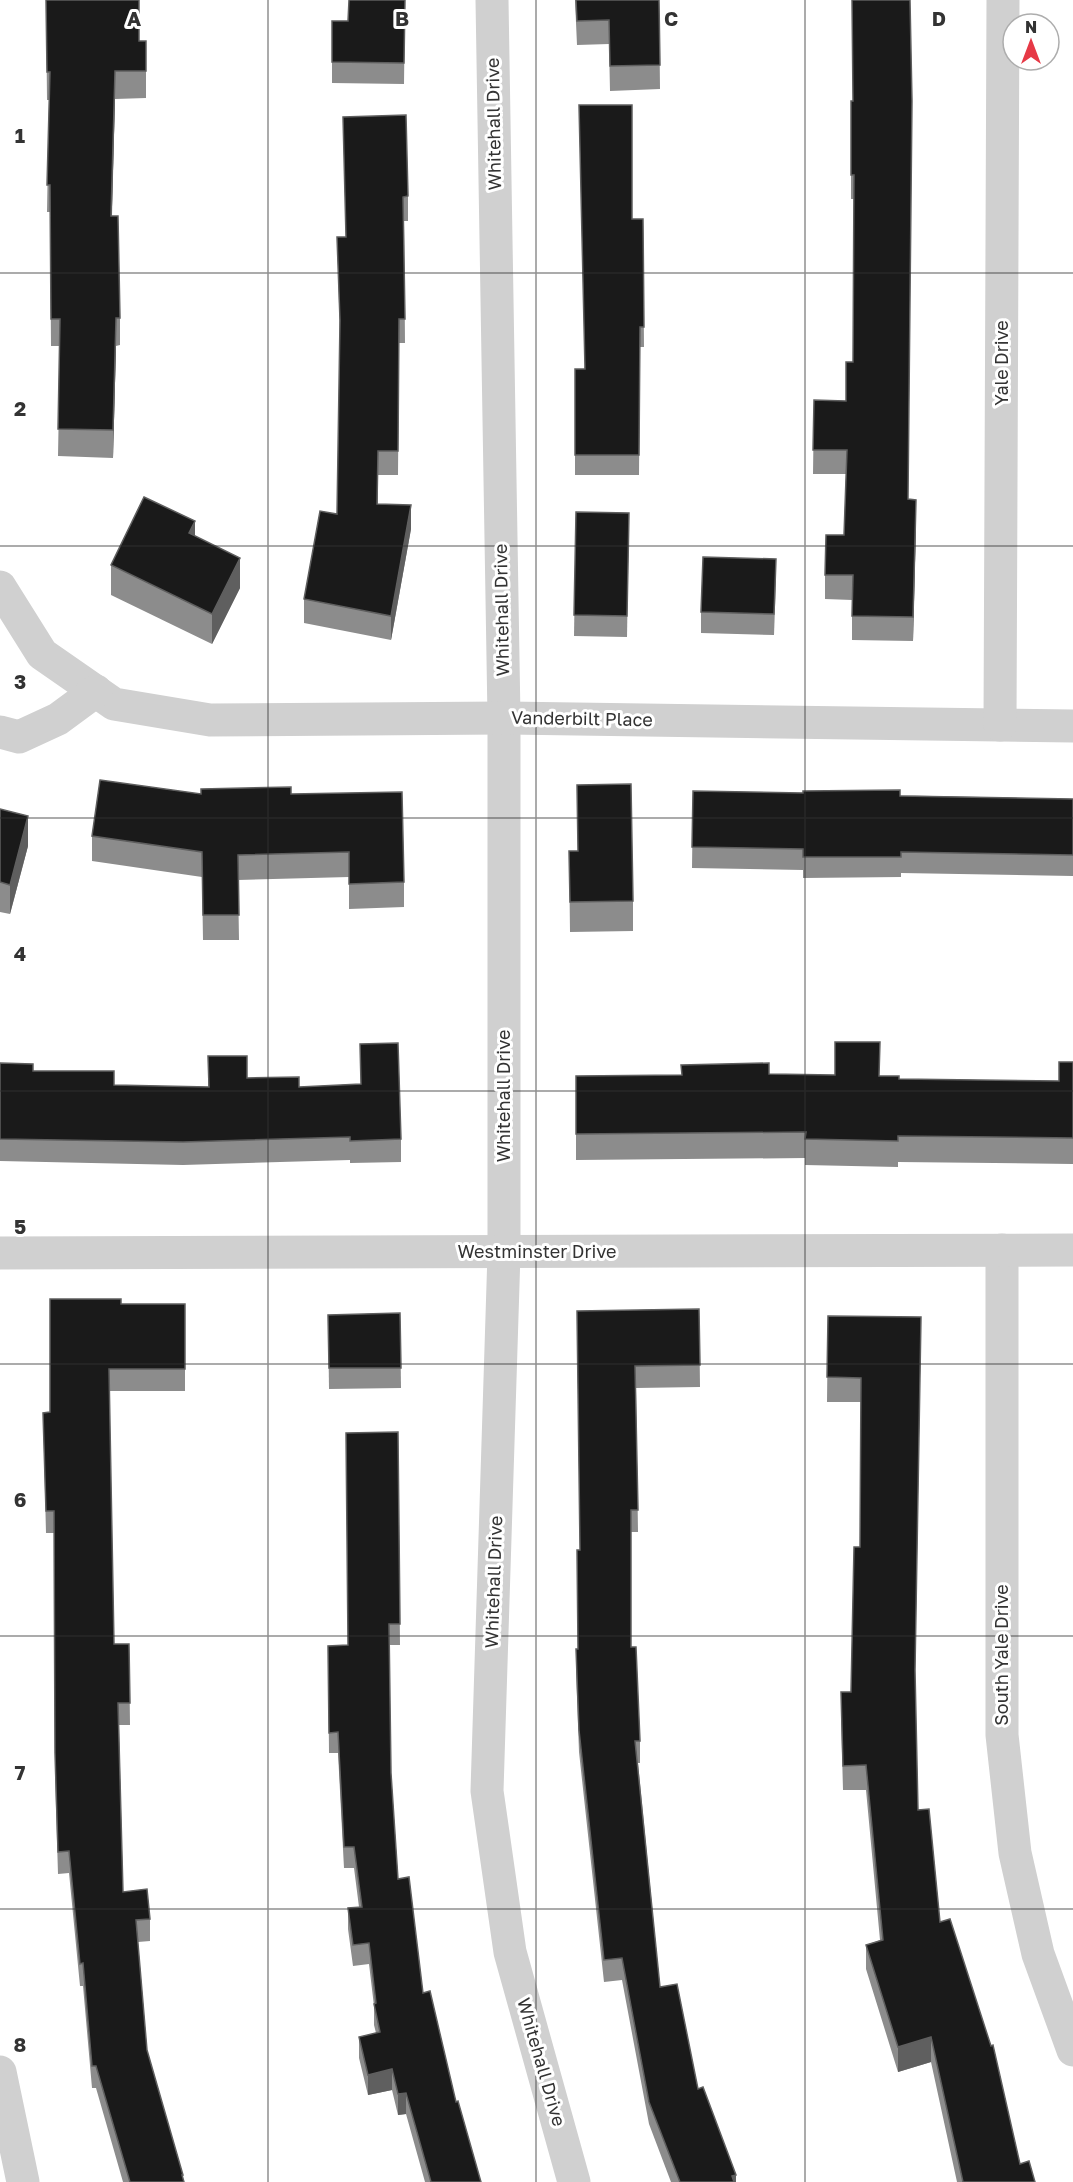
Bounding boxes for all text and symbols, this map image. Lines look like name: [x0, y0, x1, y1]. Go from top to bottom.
text: A: [127, 6, 141, 30]
text: B: [395, 6, 409, 30]
text: C: [664, 6, 678, 30]
text: D: [932, 6, 946, 30]
north arrow: [1001, 12, 1061, 72]
text: N: [1025, 17, 1037, 37]
street label: Whitehall Drive: [481, 57, 505, 191]
text: 1: [15, 123, 25, 147]
street label: Yale Drive: [990, 320, 1012, 406]
text: 2: [14, 396, 26, 420]
street label: Whitehall Drive: [489, 543, 513, 677]
text: 3: [14, 669, 26, 693]
street label: Vanderbilt Place: [511, 706, 653, 730]
text: 4: [14, 941, 26, 965]
street label: Whitehall Drive: [492, 1030, 514, 1162]
text: 5: [14, 1214, 26, 1238]
street label: Westminster Drive: [458, 1240, 616, 1262]
text: 6: [14, 1487, 26, 1511]
street label: Whitehall Drive: [480, 1515, 506, 1649]
street label: South Yale Drive: [990, 1584, 1012, 1726]
text: 7: [15, 1760, 26, 1784]
street label: Whitehall Drive: [513, 1995, 571, 2129]
text: 8: [14, 2032, 26, 2056]

